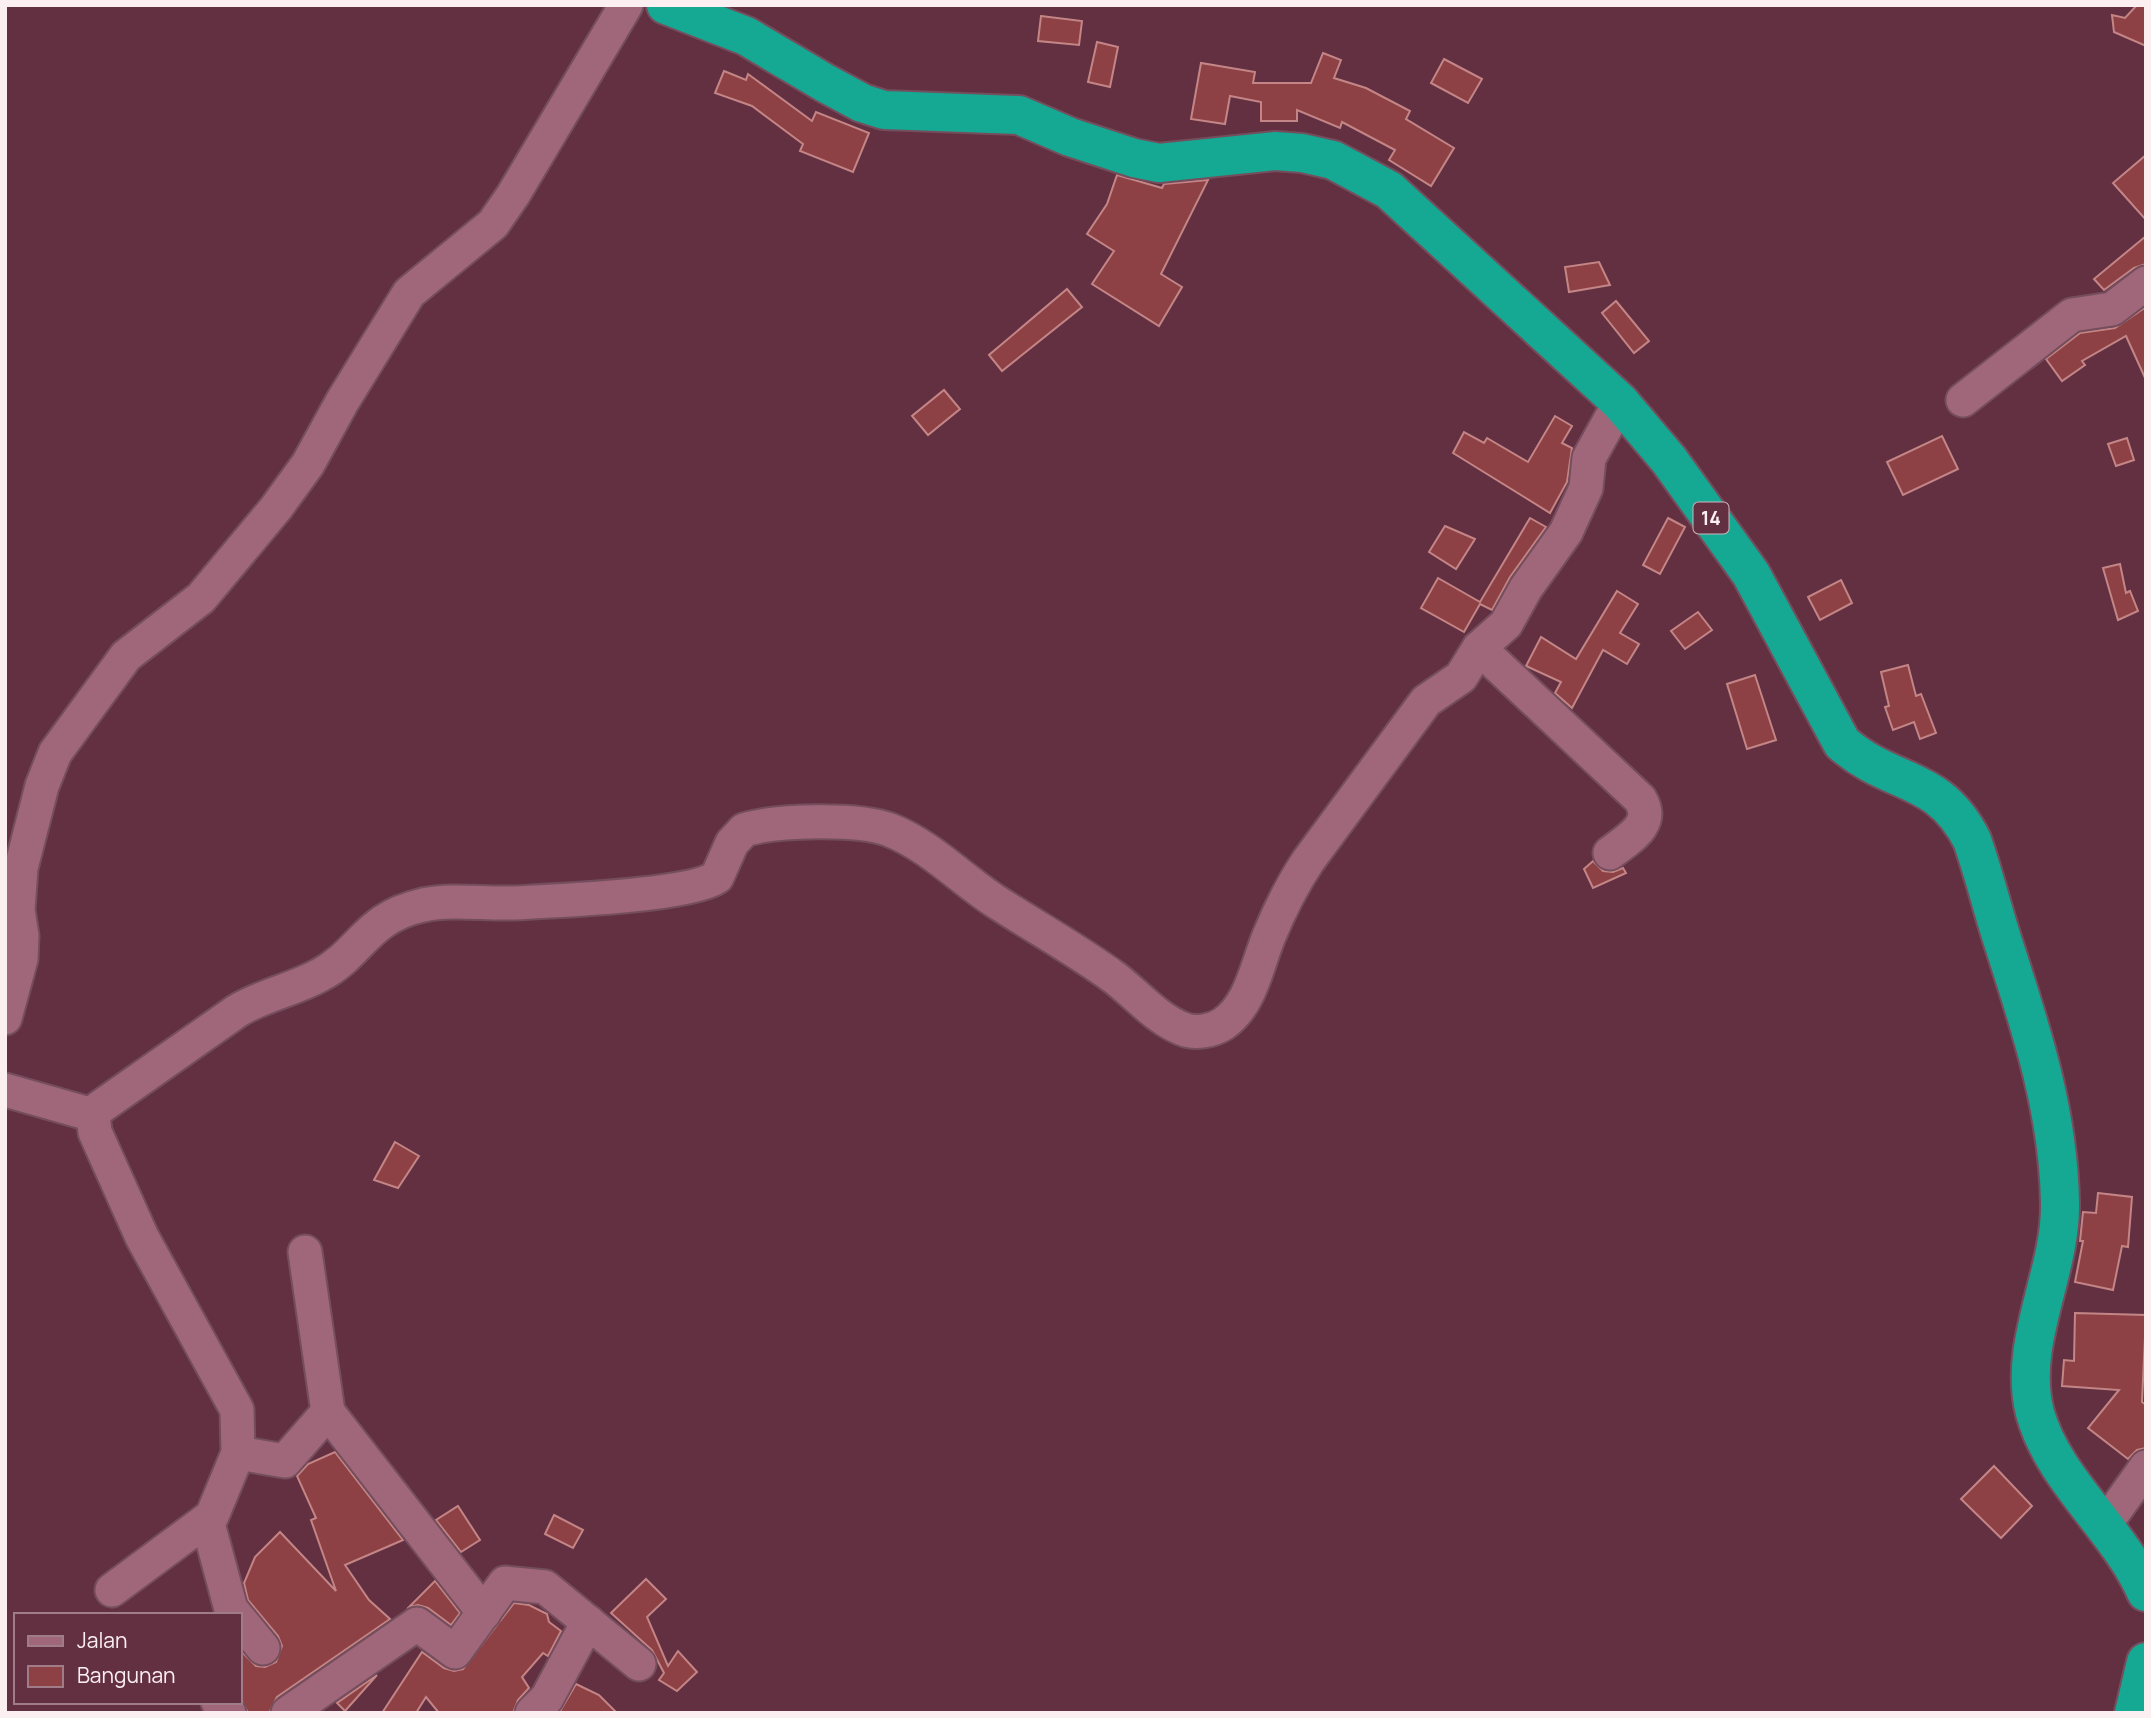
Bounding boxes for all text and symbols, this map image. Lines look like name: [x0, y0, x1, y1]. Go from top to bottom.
road number: 14: [1694, 503, 1728, 534]
legend: [14, 1613, 242, 1704]
text: Jalan: [77, 1626, 127, 1654]
text: Bangunan: [77, 1661, 176, 1689]

